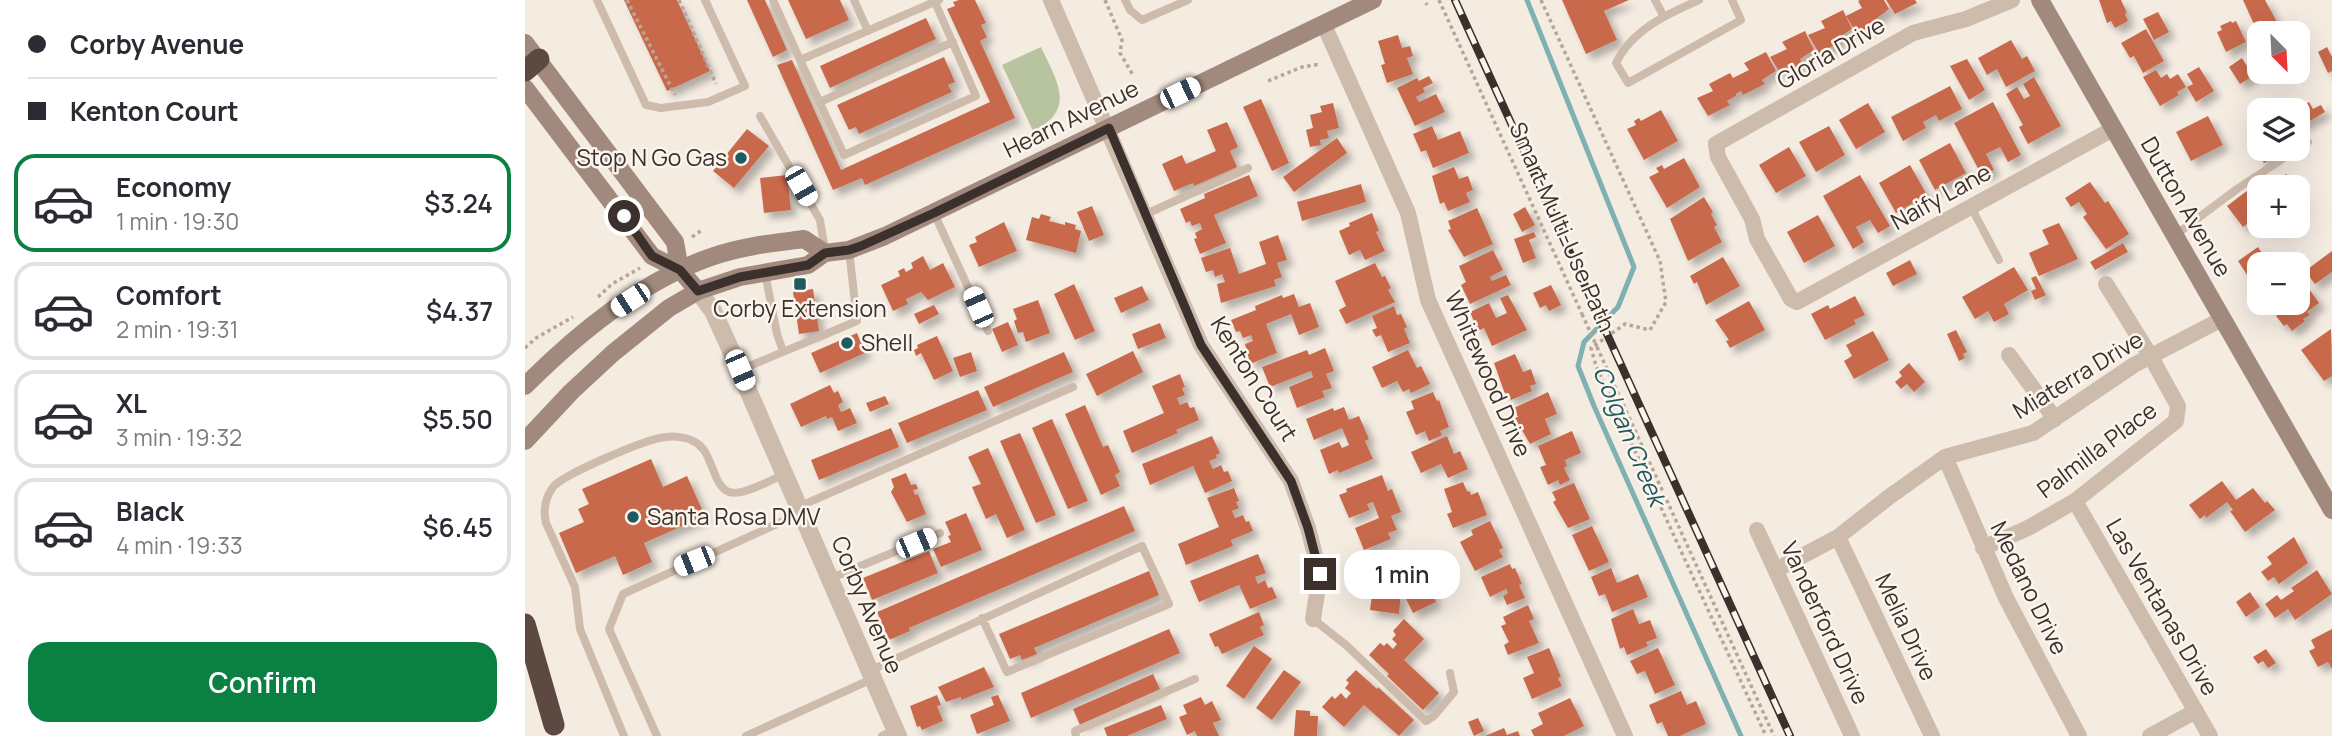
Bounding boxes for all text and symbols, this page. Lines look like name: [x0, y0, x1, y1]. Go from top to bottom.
street label: Gloria Drive: [1771, 8, 1890, 96]
north arrow: [2247, 21, 2310, 84]
map controls: [2247, 21, 2310, 315]
text: Corby Avenue: [70, 26, 244, 62]
street label: Hearn Avenue: [997, 71, 1144, 165]
car: [1157, 74, 1204, 112]
text: Kenton Court: [70, 93, 239, 129]
button: layers: [2247, 98, 2310, 161]
street label: Smart Multi-Use Path: [1502, 117, 1624, 337]
street label: Dutton Avenue: [2134, 131, 2240, 282]
place label: Stop N Go Gas: [576, 141, 727, 173]
marker: Stop N Go Gas: [733, 150, 749, 166]
street label: Naify Lane: [1885, 155, 1997, 237]
car: [782, 163, 821, 209]
text: Economy: [116, 169, 231, 205]
icon: car: [32, 172, 95, 235]
button: +: [2247, 175, 2310, 238]
text: $3.24: [424, 185, 493, 221]
route start: [608, 200, 640, 232]
text: 1 min · 19:30: [116, 205, 239, 237]
button: −: [2247, 252, 2310, 315]
marker: Corby Extension: [792, 276, 808, 292]
text: Comfort: [116, 277, 222, 313]
icon: car: [32, 280, 95, 343]
car: [607, 280, 654, 320]
car: [960, 284, 997, 330]
street label: Whitewood Drive: [1438, 285, 1540, 462]
place label: Corby Extension: [713, 292, 887, 324]
text: $4.37: [426, 293, 493, 329]
street label: Kenton Court: [1204, 310, 1306, 447]
text: 2 min · 19:31: [116, 313, 238, 345]
street label: Miaterra Drive: [2006, 323, 2149, 426]
place label: Shell: [861, 326, 913, 358]
marker: Shell: [839, 335, 855, 351]
car: [723, 347, 758, 393]
water label: Colgan Creek: [1586, 360, 1676, 513]
text: XL: [116, 385, 147, 421]
icon: car: [32, 388, 95, 451]
street label: Palmilla Place: [2030, 394, 2163, 505]
text: $5.50: [423, 401, 493, 437]
text: 3 min · 19:32: [116, 421, 242, 453]
text: Black: [116, 493, 184, 529]
icon: car: [32, 496, 95, 559]
place label: Santa Rosa DMV: [647, 500, 820, 532]
text: $6.45: [423, 509, 493, 545]
marker: Santa Rosa DMV: [625, 509, 641, 525]
street label: Las Ventanas Drive: [2099, 512, 2227, 701]
street label: Medano Drive: [1984, 515, 2076, 660]
car: [893, 525, 940, 561]
text: 4 min · 19:33: [116, 529, 243, 561]
street label: Corby Avenue: [825, 531, 911, 678]
street label: Vanderford Drive: [1774, 536, 1878, 709]
car: [671, 543, 718, 579]
callout: 1 min: [1345, 550, 1460, 598]
route end: [1304, 558, 1336, 590]
text: 1 min: [1375, 558, 1429, 590]
street label: Melia Drive: [1868, 568, 1946, 685]
button: Confirm: [28, 642, 497, 722]

